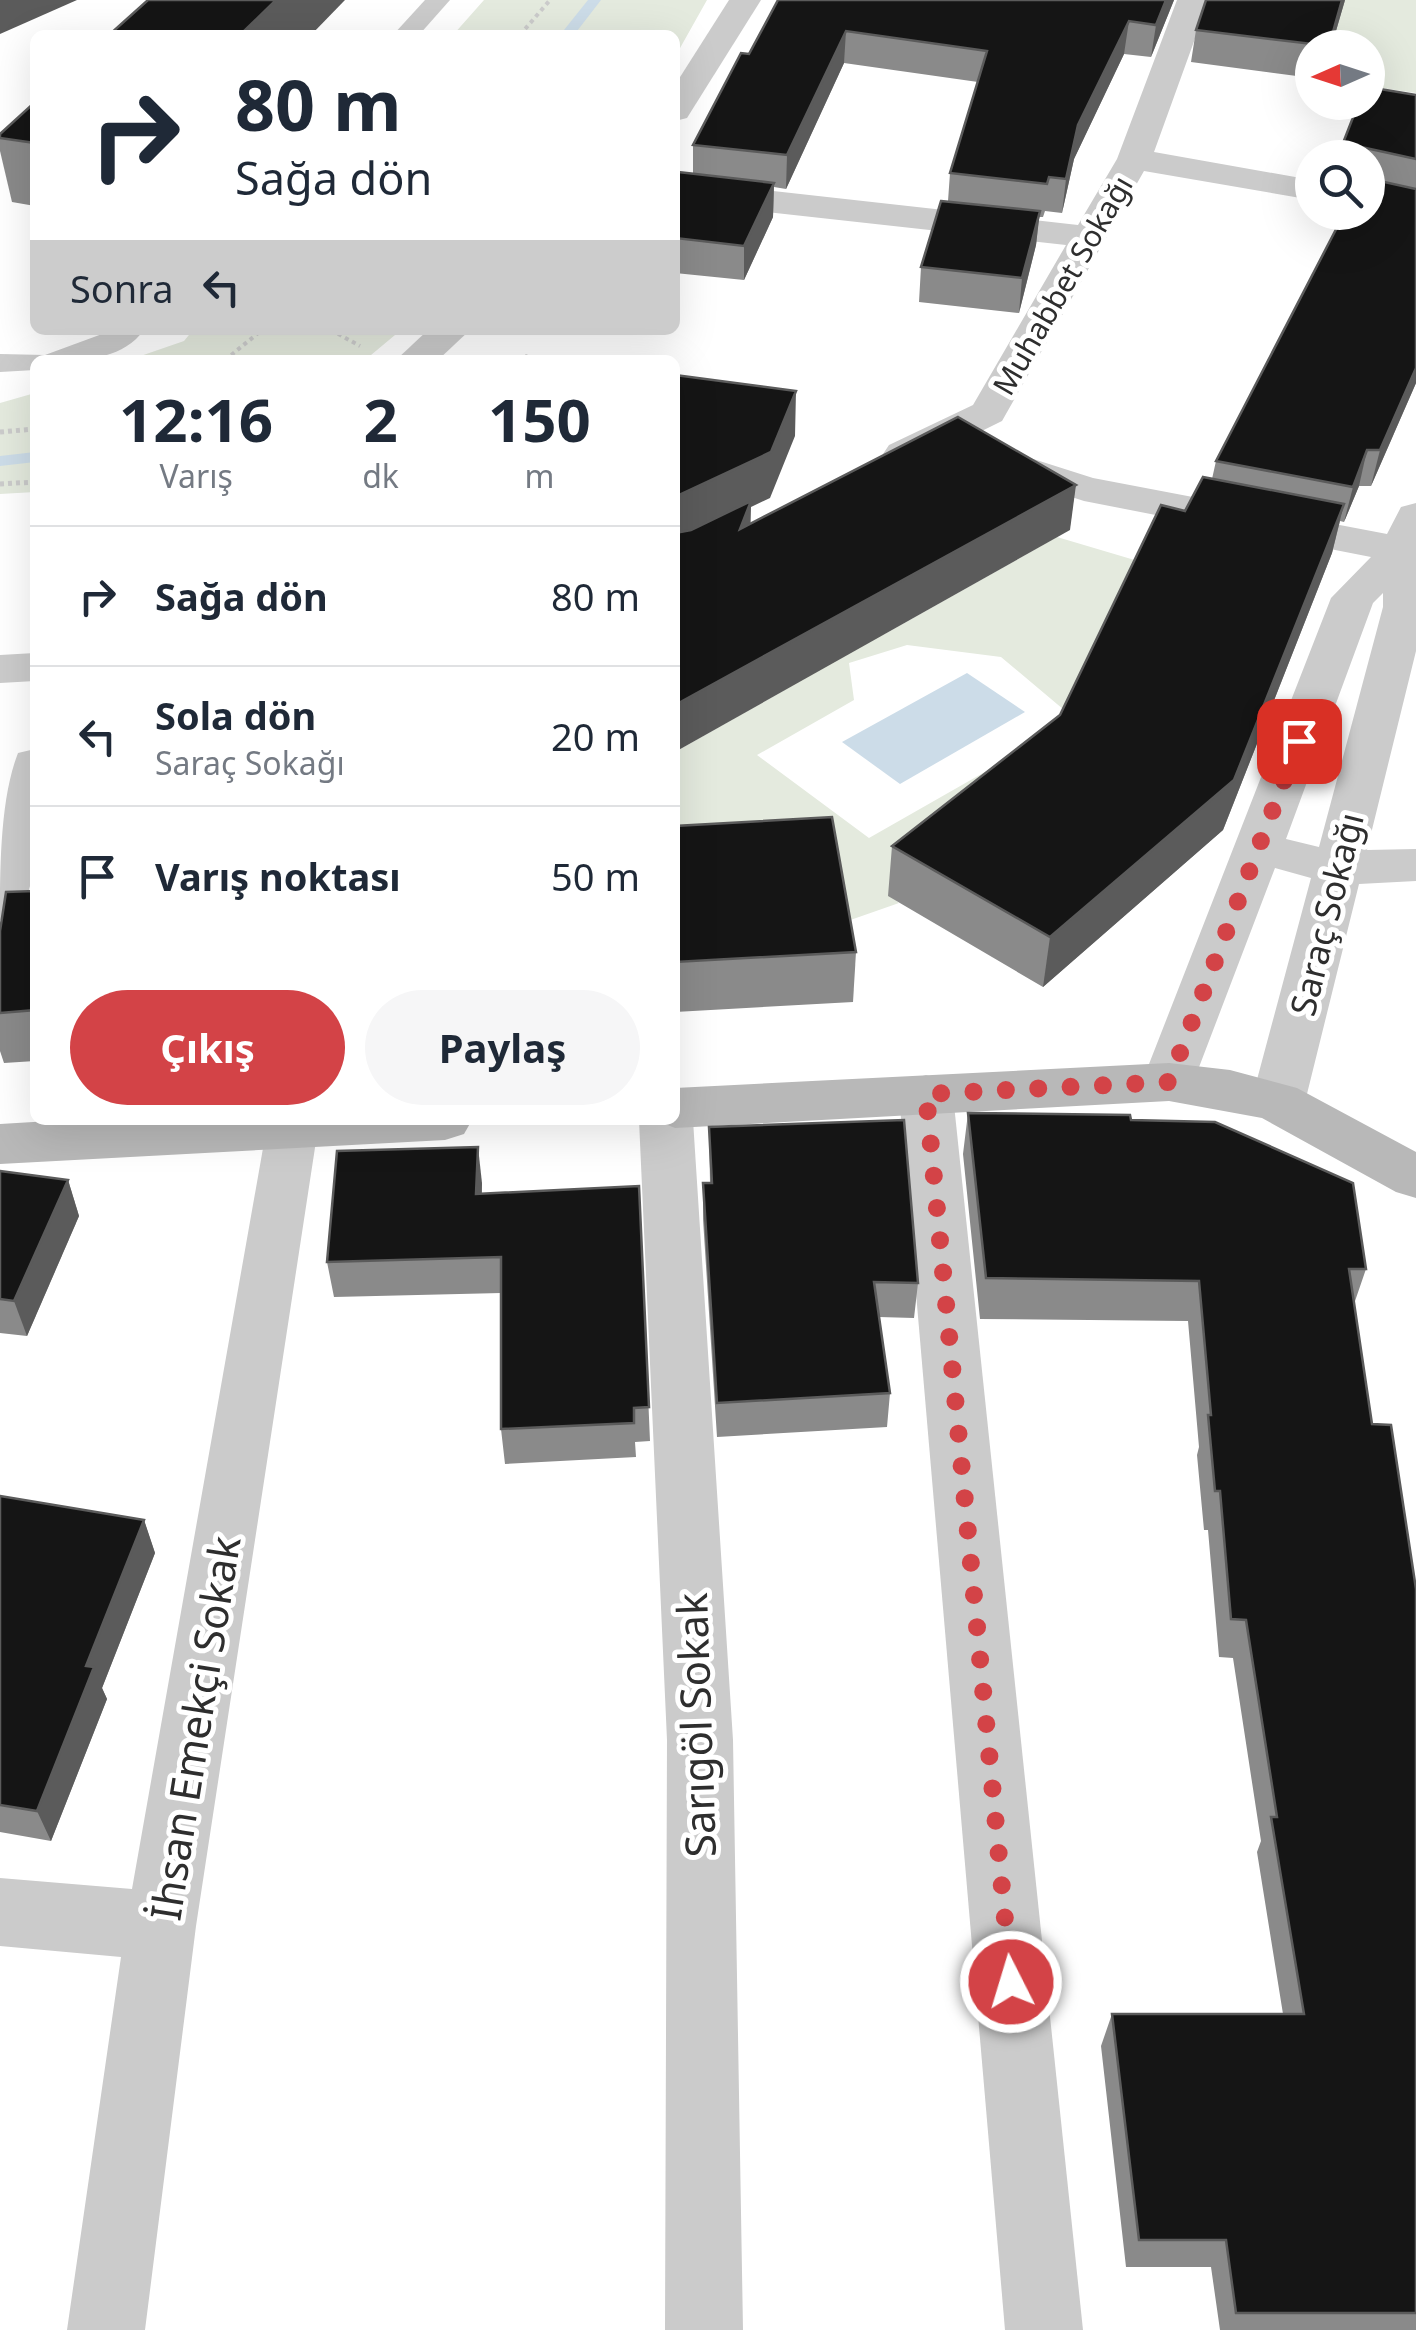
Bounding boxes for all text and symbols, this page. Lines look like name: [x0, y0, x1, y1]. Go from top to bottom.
north arrow: [1295, 30, 1385, 120]
map controls: [1295, 30, 1385, 230]
text: 80 m: [235, 56, 402, 152]
icon: right: [70, 70, 200, 200]
button: search: [1295, 140, 1385, 230]
text: Sağa dön: [235, 147, 432, 208]
street label: Muhabbet Sokağı: [982, 168, 1142, 402]
icon: left: [194, 260, 249, 315]
text: Sonra: [70, 262, 174, 314]
text: 12:16: [119, 378, 273, 460]
text: 2: [363, 378, 398, 460]
text: 150: [488, 378, 591, 460]
text: Varış: [159, 454, 233, 497]
text: dk: [362, 454, 399, 497]
text: m: [524, 454, 554, 497]
icon: right: [70, 569, 125, 624]
text: Sağa dön: [155, 570, 328, 622]
text: 80 m: [551, 570, 640, 622]
text: Sola dön: [155, 689, 316, 741]
pin: [1257, 699, 1342, 784]
icon: left: [70, 709, 125, 764]
text: 20 m: [551, 710, 640, 762]
icon: arrive: [1272, 714, 1327, 769]
text: Saraç Sokağı: [155, 741, 345, 784]
street label: Saraç Sokağı: [1278, 808, 1374, 1020]
icon: arrive: [70, 849, 125, 904]
text: Varış noktası: [155, 850, 401, 902]
text: 50 m: [551, 850, 640, 902]
button: Çıkış: [70, 990, 345, 1105]
button: Paylaş: [365, 990, 640, 1105]
street label: İhsan Emekçi Sokak: [135, 1531, 253, 1924]
street label: Sarıgöl Sokak: [662, 1591, 728, 1858]
position arrow: [959, 1930, 1063, 2034]

